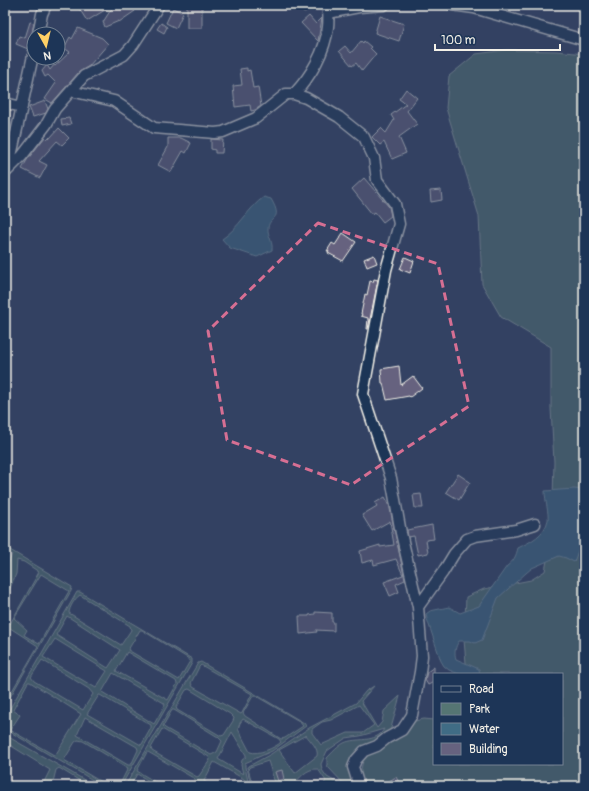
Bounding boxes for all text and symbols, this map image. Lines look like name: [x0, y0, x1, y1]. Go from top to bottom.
north arrow: [26, 26, 66, 66]
scale bar: [435, 26, 560, 52]
text: 100 m: [441, 33, 476, 48]
text: N: [42, 48, 52, 62]
legend: [433, 673, 563, 765]
text: Road: [469, 682, 494, 697]
text: Park: [469, 702, 490, 717]
text: Water: [469, 722, 500, 737]
text: Building: [469, 742, 508, 757]

